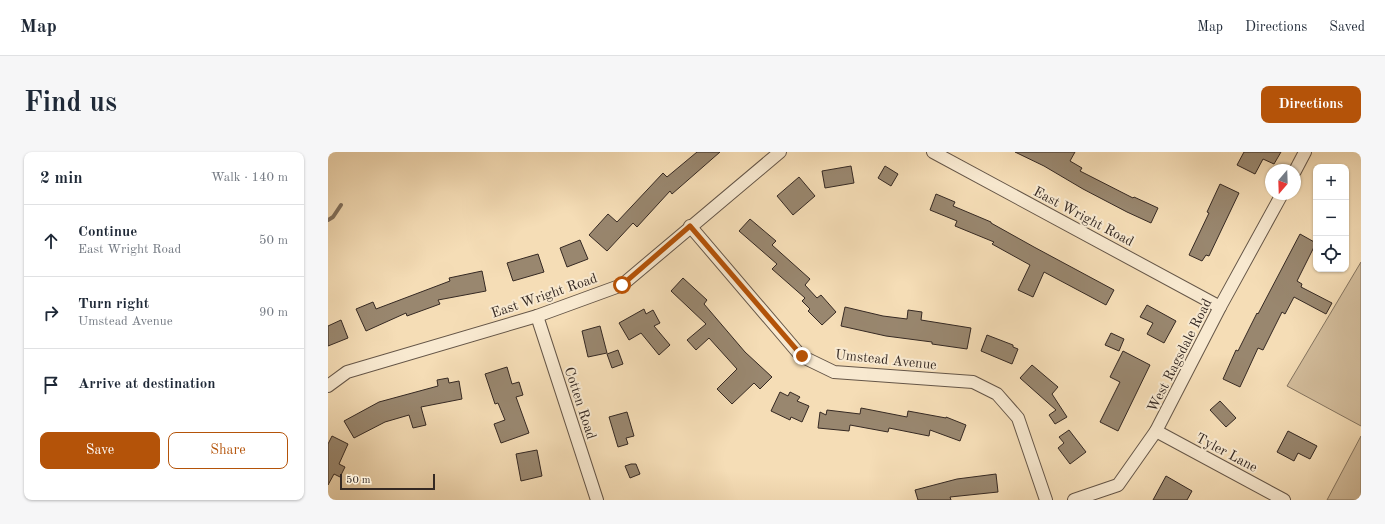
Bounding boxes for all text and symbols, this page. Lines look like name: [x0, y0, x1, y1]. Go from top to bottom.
text: Map: [20, 18, 57, 37]
text: Map: [1197, 20, 1223, 34]
text: Directions: [1245, 20, 1307, 34]
text: Saved: [1329, 20, 1365, 34]
button: Directions: [1261, 86, 1361, 123]
text: Find us: [24, 90, 117, 118]
north arrow: [1265, 164, 1301, 200]
map controls: [1313, 164, 1349, 272]
button: +: [1313, 164, 1349, 200]
text: 2 min: [40, 170, 83, 187]
text: Walk · 140 m: [211, 171, 288, 184]
street label: East Wright Road: [1031, 185, 1136, 249]
button: −: [1313, 200, 1349, 236]
text: Continue: [78, 225, 137, 240]
icon: ahead: [40, 230, 62, 252]
text: 50 m: [259, 234, 288, 247]
button: locate: [1313, 236, 1349, 272]
text: East Wright Road: [78, 243, 181, 256]
street label: East Wright Road: [490, 271, 599, 321]
route start: [613, 276, 631, 294]
text: Turn right: [78, 297, 149, 312]
street label: West Ragsdale Road: [1145, 297, 1215, 414]
icon: right: [40, 302, 62, 324]
text: 90 m: [259, 306, 288, 319]
text: Umstead Avenue: [78, 315, 173, 328]
route end: [793, 347, 811, 365]
street label: Umstead Avenue: [834, 348, 937, 372]
street label: Cotten Road: [562, 365, 598, 441]
icon: arrive: [40, 374, 62, 396]
text: Arrive at destination: [78, 377, 216, 392]
street label: Tyler Lane: [1193, 431, 1260, 475]
button: Save: [40, 432, 160, 469]
button: Share: [168, 432, 288, 469]
scale bar: [340, 472, 435, 491]
text: 50 m: [346, 475, 371, 486]

